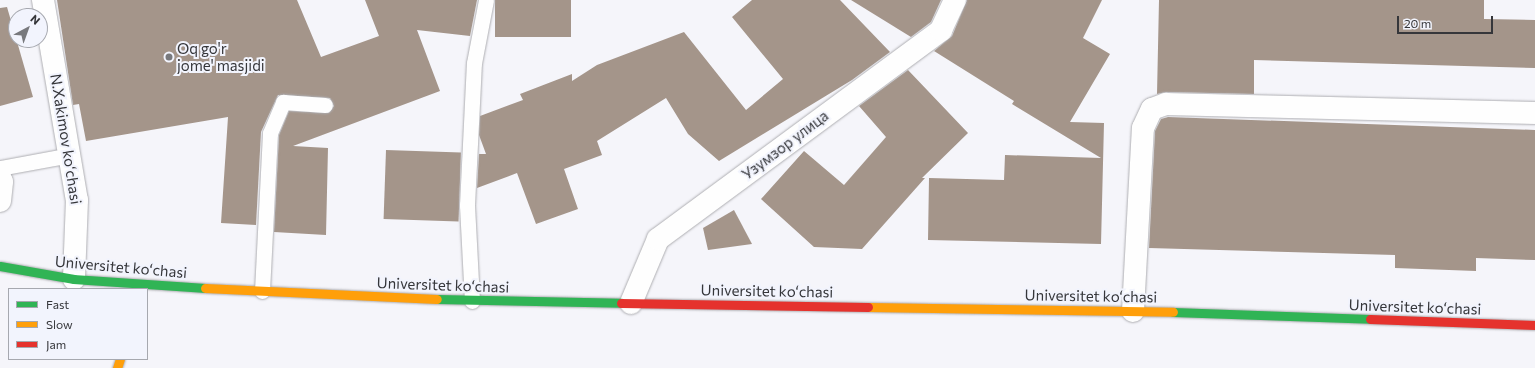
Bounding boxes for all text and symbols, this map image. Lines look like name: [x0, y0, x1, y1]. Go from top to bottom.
north arrow: [8, 8, 48, 48]
scale bar: [1399, 8, 1495, 34]
text: N: [28, 12, 43, 27]
text: 20 m: [1404, 16, 1431, 30]
place label: Oq go'r jome' masjidi: [177, 39, 265, 74]
marker: Oq go'r jome' masjidi: [164, 52, 174, 62]
street label: N.Xakimov koʻchasi: [47, 72, 85, 206]
street label: Узумзор улица: [738, 107, 832, 183]
street label: Universitet kо‘chasi: [54, 252, 188, 282]
street label: Universitet kо‘chasi: [376, 274, 510, 296]
street label: Universitet kо‘chasi: [701, 281, 833, 301]
street label: Universitet kо‘chasi: [1025, 286, 1157, 306]
legend: [8, 288, 148, 360]
street label: Universitet kо‘chasi: [1348, 296, 1482, 318]
text: Fast: [46, 297, 69, 311]
text: Slow: [46, 317, 73, 331]
text: Jam: [46, 337, 66, 351]

